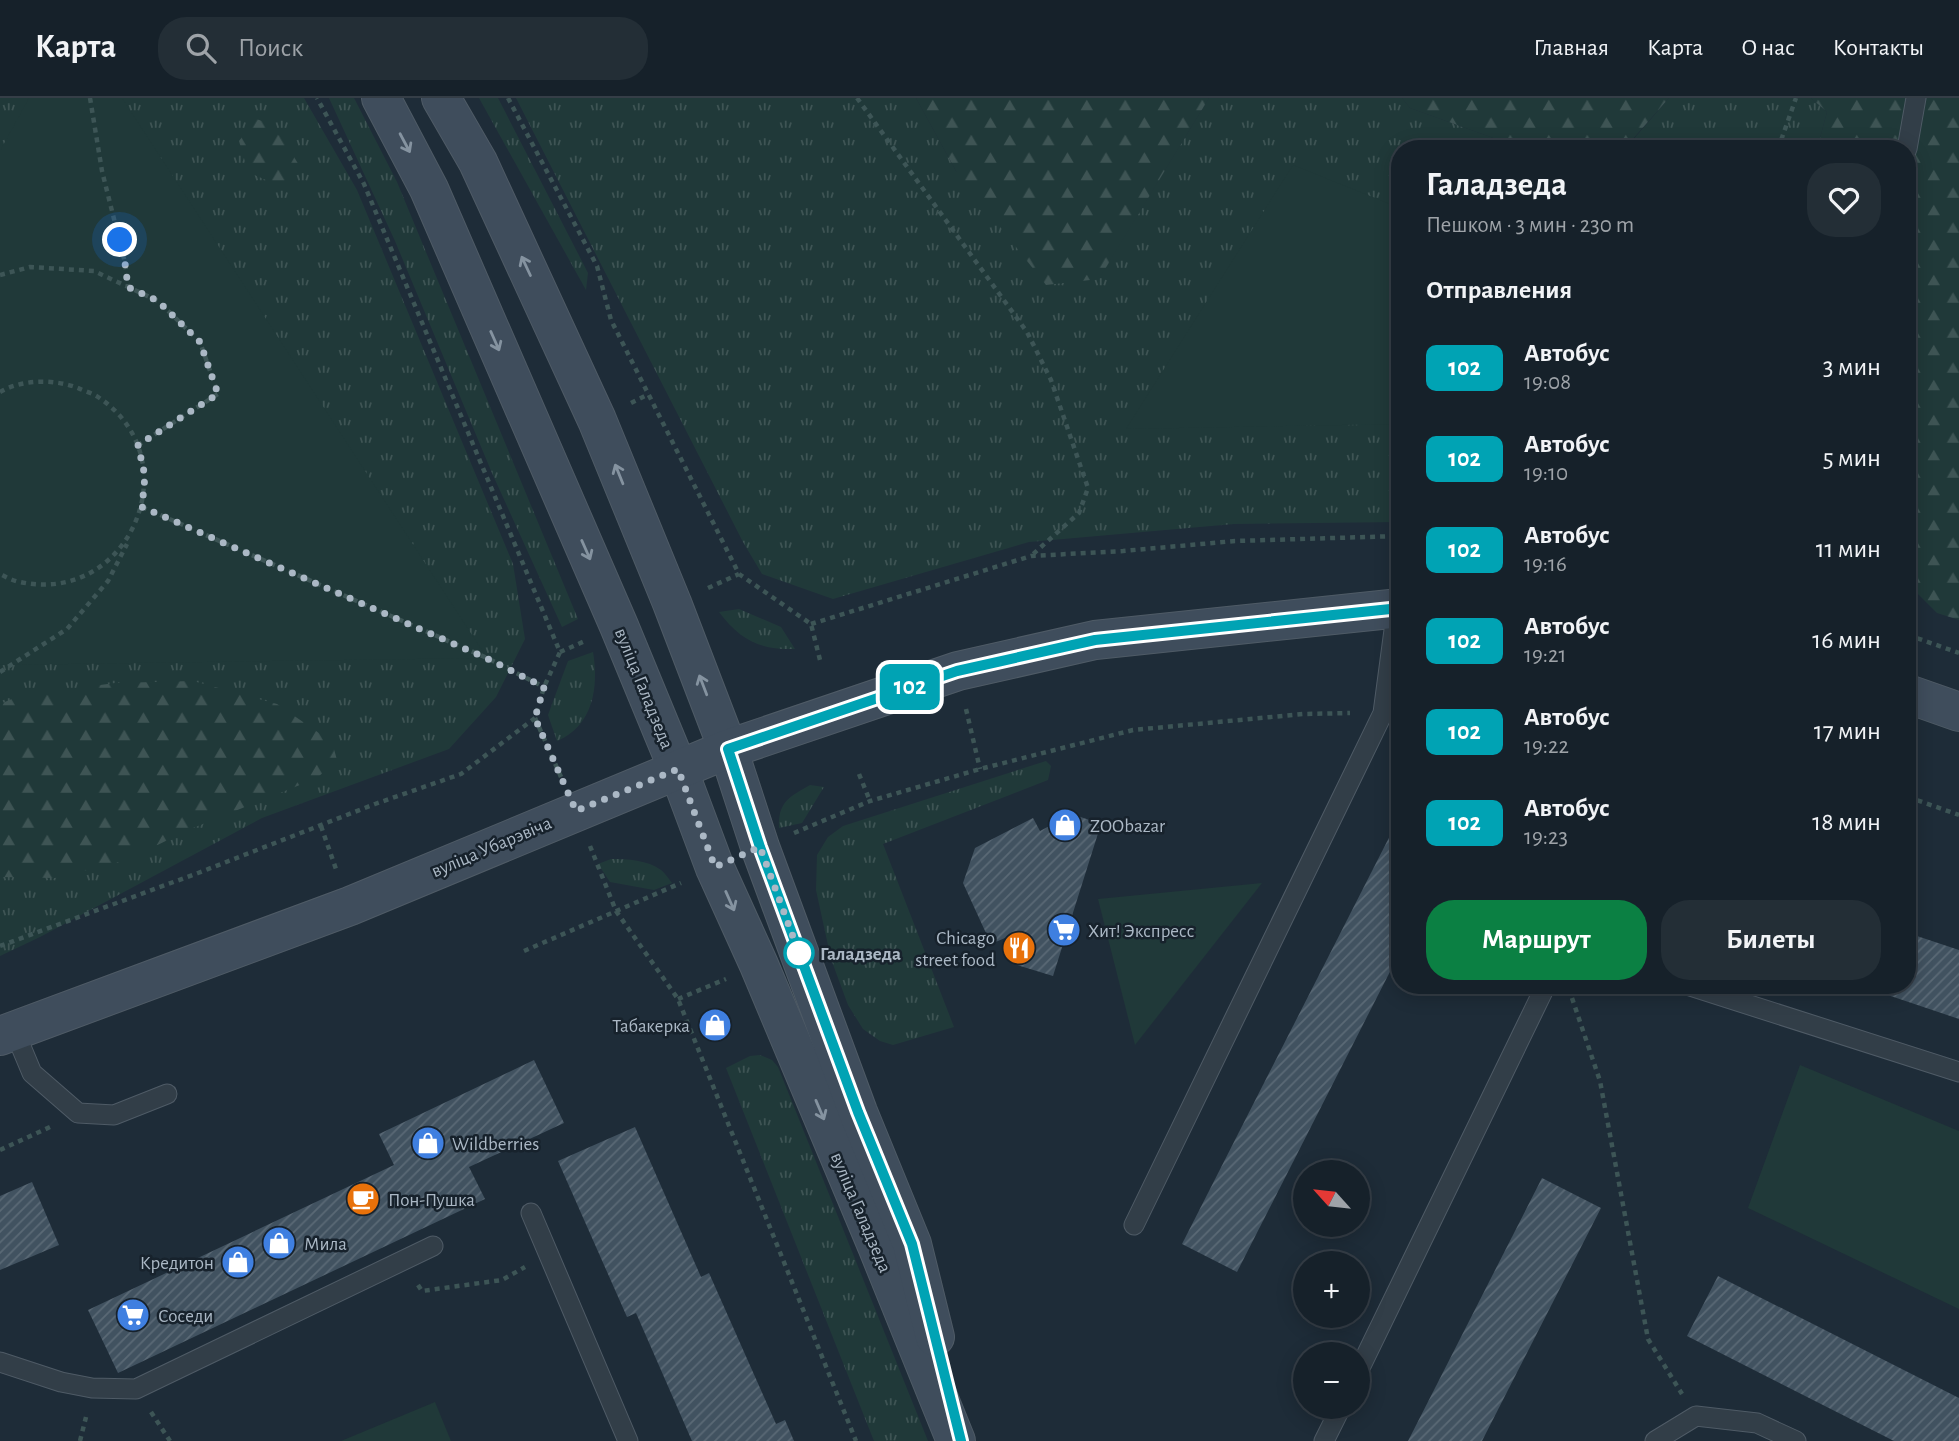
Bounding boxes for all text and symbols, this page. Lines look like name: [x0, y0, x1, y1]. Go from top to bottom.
search box: [158, 17, 648, 80]
icon: search: [182, 29, 220, 67]
text: Карта: [35, 31, 116, 64]
text: Поиск: [238, 35, 303, 61]
text: Главная: [1534, 36, 1609, 60]
text: Карта: [1647, 36, 1703, 60]
text: О нас: [1741, 36, 1795, 60]
text: Контакты: [1833, 36, 1924, 60]
one-way arrow: [398, 133, 412, 153]
button: heart: [1807, 163, 1881, 237]
text: Галадзеда: [1426, 169, 1567, 202]
text: Пешком · 3 мин · 230 m: [1426, 214, 1634, 237]
your location: [102, 222, 137, 257]
one-way arrow: [519, 256, 532, 277]
text: Отправления: [1426, 277, 1572, 303]
one-way arrow: [490, 330, 503, 352]
text: Автобус: [1524, 340, 1610, 366]
text: 3 мин: [1823, 354, 1881, 380]
text: 102: [1448, 356, 1481, 380]
text: 19:08: [1524, 371, 1571, 394]
text: Автобус: [1524, 431, 1610, 457]
text: 5 мин: [1823, 445, 1881, 471]
text: 102: [1448, 447, 1481, 471]
text: 19:10: [1524, 462, 1568, 485]
one-way arrow: [611, 463, 624, 485]
text: Автобус: [1524, 522, 1610, 548]
text: 11 мин: [1816, 536, 1881, 562]
text: 102: [1448, 538, 1481, 562]
one-way arrow: [580, 539, 593, 560]
text: 19:16: [1524, 553, 1567, 576]
text: Автобус: [1524, 613, 1610, 639]
street label: вуліца Галадзеда: [611, 625, 677, 752]
text: 16 мин: [1812, 627, 1881, 653]
text: 102: [1448, 629, 1481, 653]
text: 19:21: [1524, 644, 1566, 667]
line badge: 102: [870, 664, 950, 710]
one-way arrow: [696, 675, 709, 696]
text: 102: [894, 675, 926, 699]
text: Автобус: [1524, 704, 1610, 730]
text: 17 мин: [1814, 718, 1881, 744]
text: 102: [1448, 720, 1481, 744]
text: 19:22: [1524, 735, 1569, 758]
text: Автобус: [1524, 795, 1610, 821]
shop icon: ZOObazar: [1046, 806, 1084, 844]
text: 18 мин: [1812, 809, 1881, 835]
text: 102: [1448, 811, 1481, 835]
street label: вуліца Убарэвіча: [429, 813, 555, 881]
place label: ZOObazar: [1090, 817, 1165, 836]
text: 19:23: [1524, 826, 1568, 849]
one-way arrow: [724, 889, 737, 911]
button: Маршрут: [1426, 900, 1647, 980]
button: Билеты: [1661, 900, 1881, 980]
supermarket icon: Хит! Экспресс: [1045, 911, 1083, 949]
place label: Хит! Экспресс: [1088, 922, 1194, 941]
place label: Chicago street food: [915, 929, 995, 970]
restaurant icon: Chicago street food: [1000, 929, 1038, 967]
marker: Галадзеда: [784, 938, 814, 968]
place label: Галадзеда: [820, 945, 901, 964]
shop icon: Табакерка: [696, 1006, 734, 1044]
place label: Табакерка: [612, 1017, 690, 1036]
one-way arrow: [814, 1098, 827, 1120]
shop icon: Wildberries: [409, 1124, 447, 1162]
place label: Wildberries: [452, 1135, 539, 1154]
street label: вуліца Галадзеда: [827, 1150, 895, 1276]
north arrow: [1293, 1160, 1370, 1237]
map controls: [1293, 1160, 1370, 1419]
cafe icon: Пон-Пушка: [344, 1180, 382, 1218]
place label: Пон-Пушка: [388, 1191, 475, 1210]
shop icon: Мила: [260, 1224, 298, 1262]
place label: Мила: [304, 1235, 347, 1254]
shop icon: Кредитон: [219, 1243, 257, 1281]
button: +: [1293, 1251, 1370, 1328]
place label: Кредитон: [140, 1254, 214, 1273]
supermarket icon: Соседи: [114, 1296, 152, 1334]
place label: Соседи: [158, 1307, 213, 1326]
button: −: [1293, 1342, 1370, 1419]

